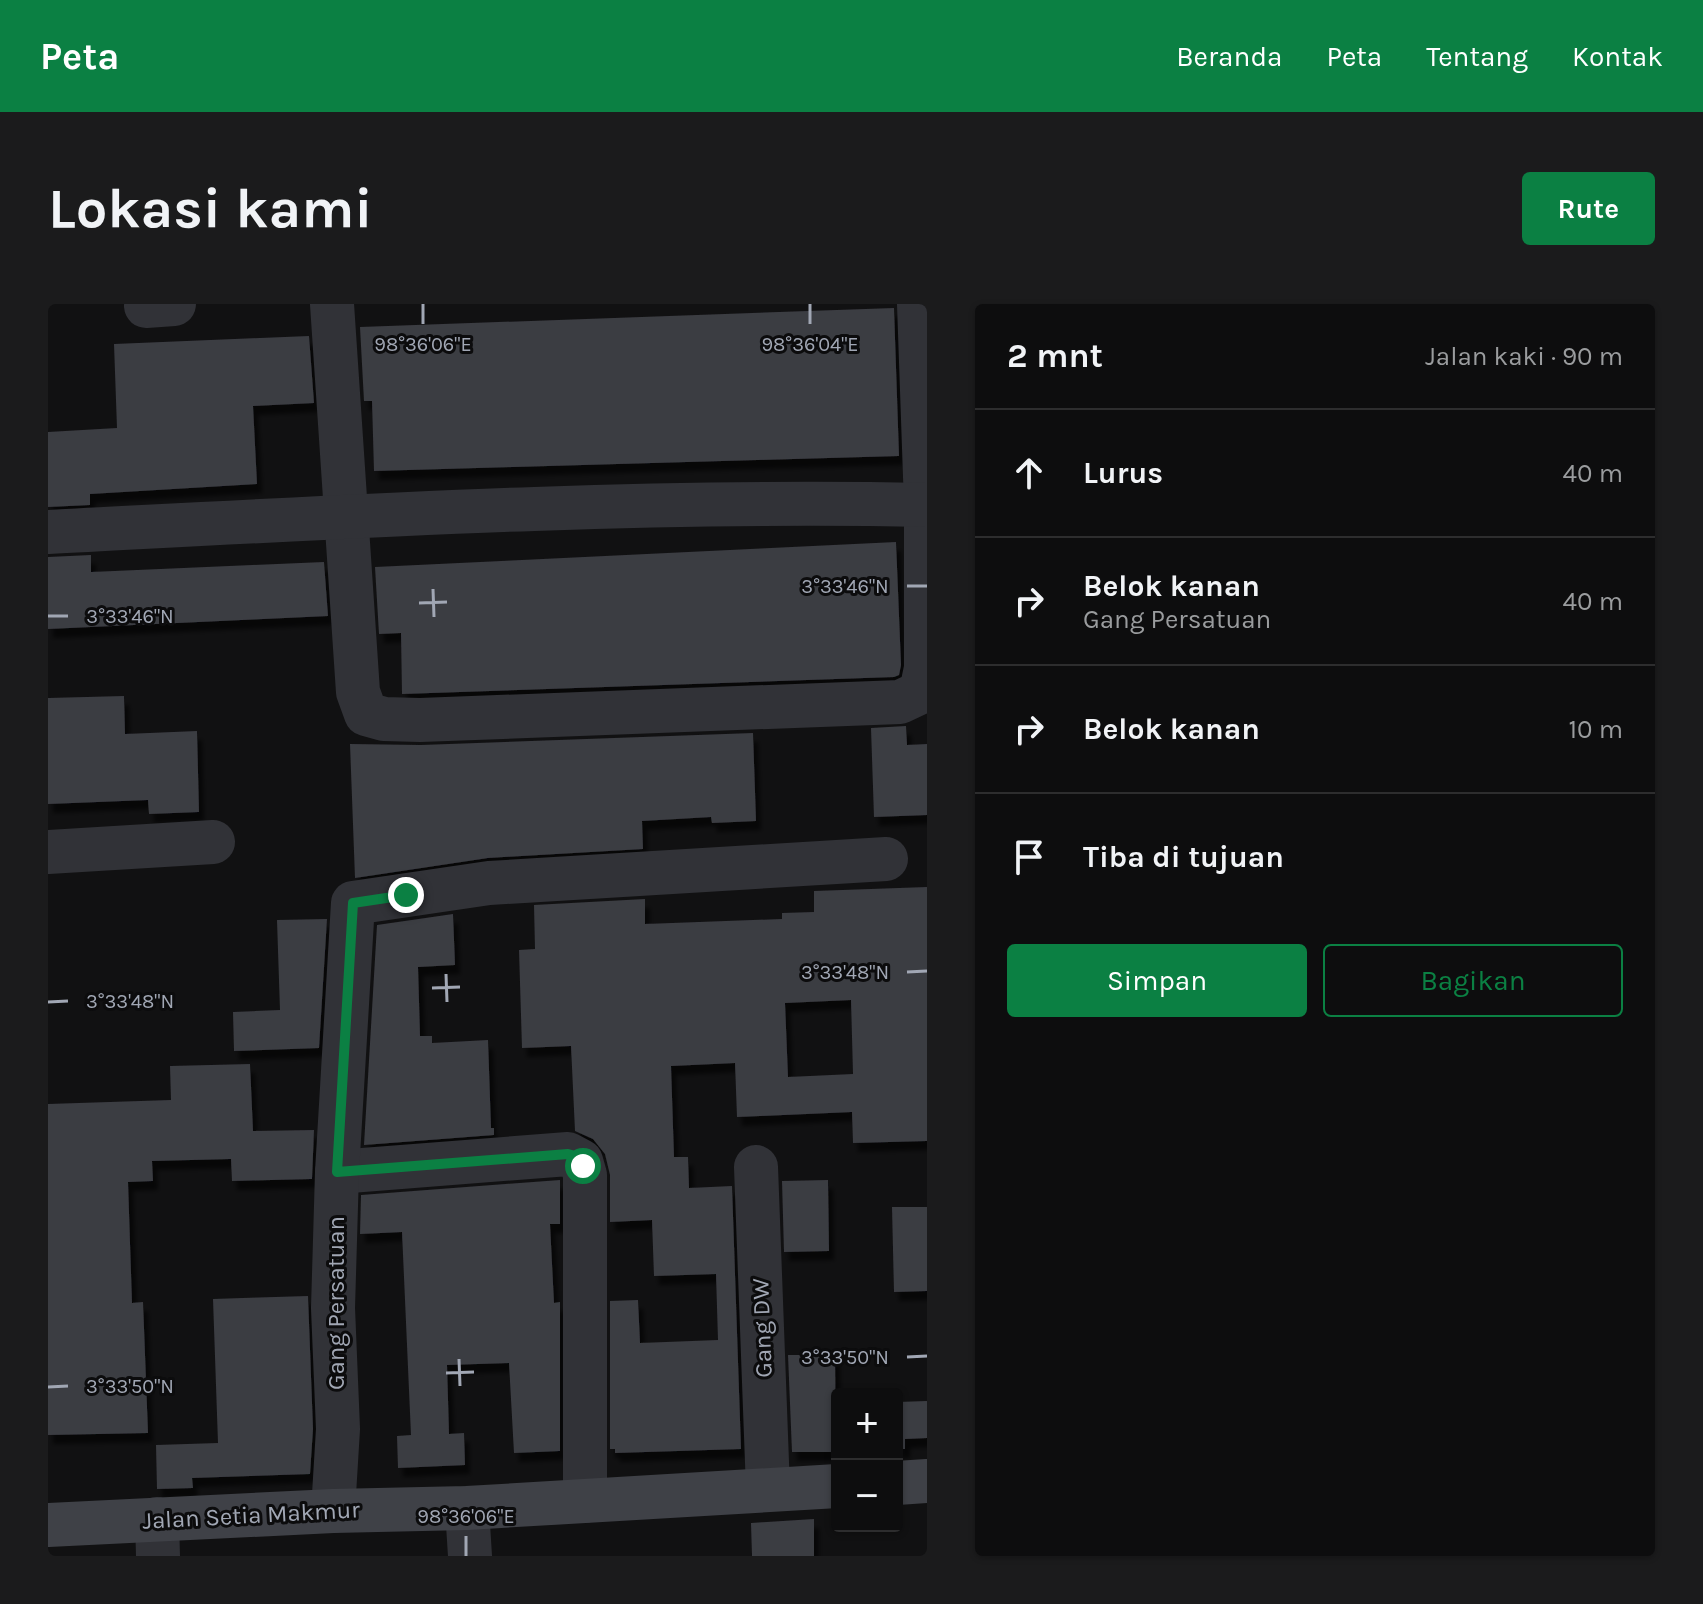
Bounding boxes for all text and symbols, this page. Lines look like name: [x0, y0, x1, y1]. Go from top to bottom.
text: Peta: [40, 34, 119, 79]
text: Beranda: [1176, 40, 1282, 73]
text: Peta: [1326, 40, 1382, 73]
text: Tentang: [1426, 40, 1528, 73]
text: Kontak: [1572, 40, 1663, 73]
button: Rute: [1522, 172, 1655, 245]
text: Lokasi kami: [48, 176, 373, 241]
text: 98°36'06"E: [374, 333, 472, 356]
text: 98°36'04"E: [761, 333, 859, 356]
text: 2 mnt: [1007, 336, 1103, 376]
text: Jalan kaki · 90 m: [1425, 341, 1623, 372]
icon: ahead: [1007, 451, 1051, 495]
text: Lurus: [1083, 455, 1163, 491]
text: 40 m: [1563, 458, 1623, 489]
text: Belok kanan: [1083, 568, 1260, 604]
text: 3°33'46"N: [801, 575, 889, 598]
icon: right: [1007, 579, 1051, 623]
text: 40 m: [1563, 586, 1623, 617]
text: Gang Persatuan: [1083, 604, 1271, 635]
text: 3°33'46"N: [86, 605, 174, 628]
icon: right: [1007, 707, 1051, 751]
text: Belok kanan: [1083, 711, 1260, 747]
text: 10 m: [1568, 714, 1623, 745]
icon: arrive: [1007, 835, 1051, 879]
text: Tiba di tujuan: [1083, 839, 1284, 875]
route end: [388, 877, 424, 913]
button: Simpan: [1007, 944, 1307, 1017]
button: Bagikan: [1323, 944, 1623, 1017]
text: 3°33'48"N: [801, 961, 889, 984]
text: 3°33'48"N: [86, 990, 174, 1013]
route start: [565, 1148, 601, 1184]
street label: Gang Persatuan: [322, 1216, 350, 1390]
street label: Gang DW: [746, 1277, 778, 1378]
text: 3°33'50"N: [801, 1346, 889, 1369]
text: 3°33'50"N: [86, 1375, 174, 1398]
map controls: [831, 1388, 903, 1532]
button: +: [831, 1388, 903, 1460]
button: −: [831, 1460, 903, 1532]
street label: Jalan Setia Makmur: [142, 1495, 361, 1535]
text: 98°36'06"E: [417, 1505, 515, 1528]

